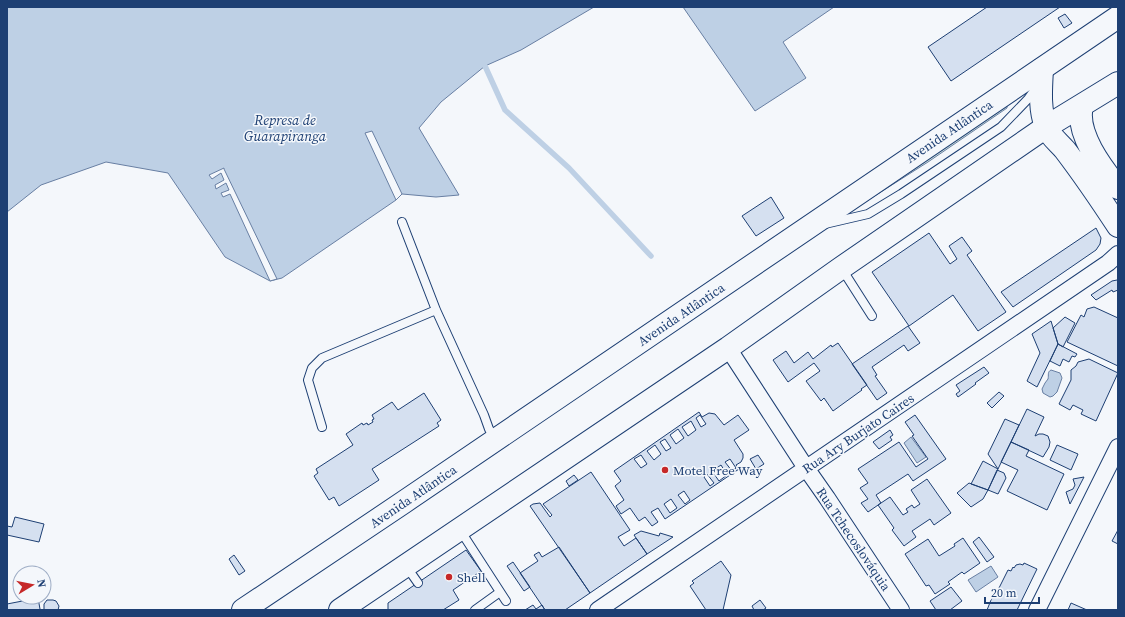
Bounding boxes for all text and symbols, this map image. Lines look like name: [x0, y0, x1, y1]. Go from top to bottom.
street label: Avenida Atlântica: [903, 96, 996, 167]
water label: Represa de Guarapiranga: [244, 110, 327, 146]
street label: Avenida Atlântica: [635, 279, 728, 350]
street label: Rua Ary Burjato Caires: [799, 389, 918, 477]
street label: Avenida Atlântica: [367, 461, 460, 532]
place label: Motel Free Way: [673, 462, 763, 479]
marker: Motel Free Way: [660, 465, 670, 475]
street label: Rua Tchecoslováquia: [813, 484, 895, 595]
north arrow: [12, 565, 52, 605]
place label: Shell: [457, 569, 486, 586]
marker: Shell: [444, 572, 454, 582]
text: N: [33, 578, 49, 589]
scale bar: [985, 579, 1039, 605]
text: 20 m: [991, 585, 1017, 601]

